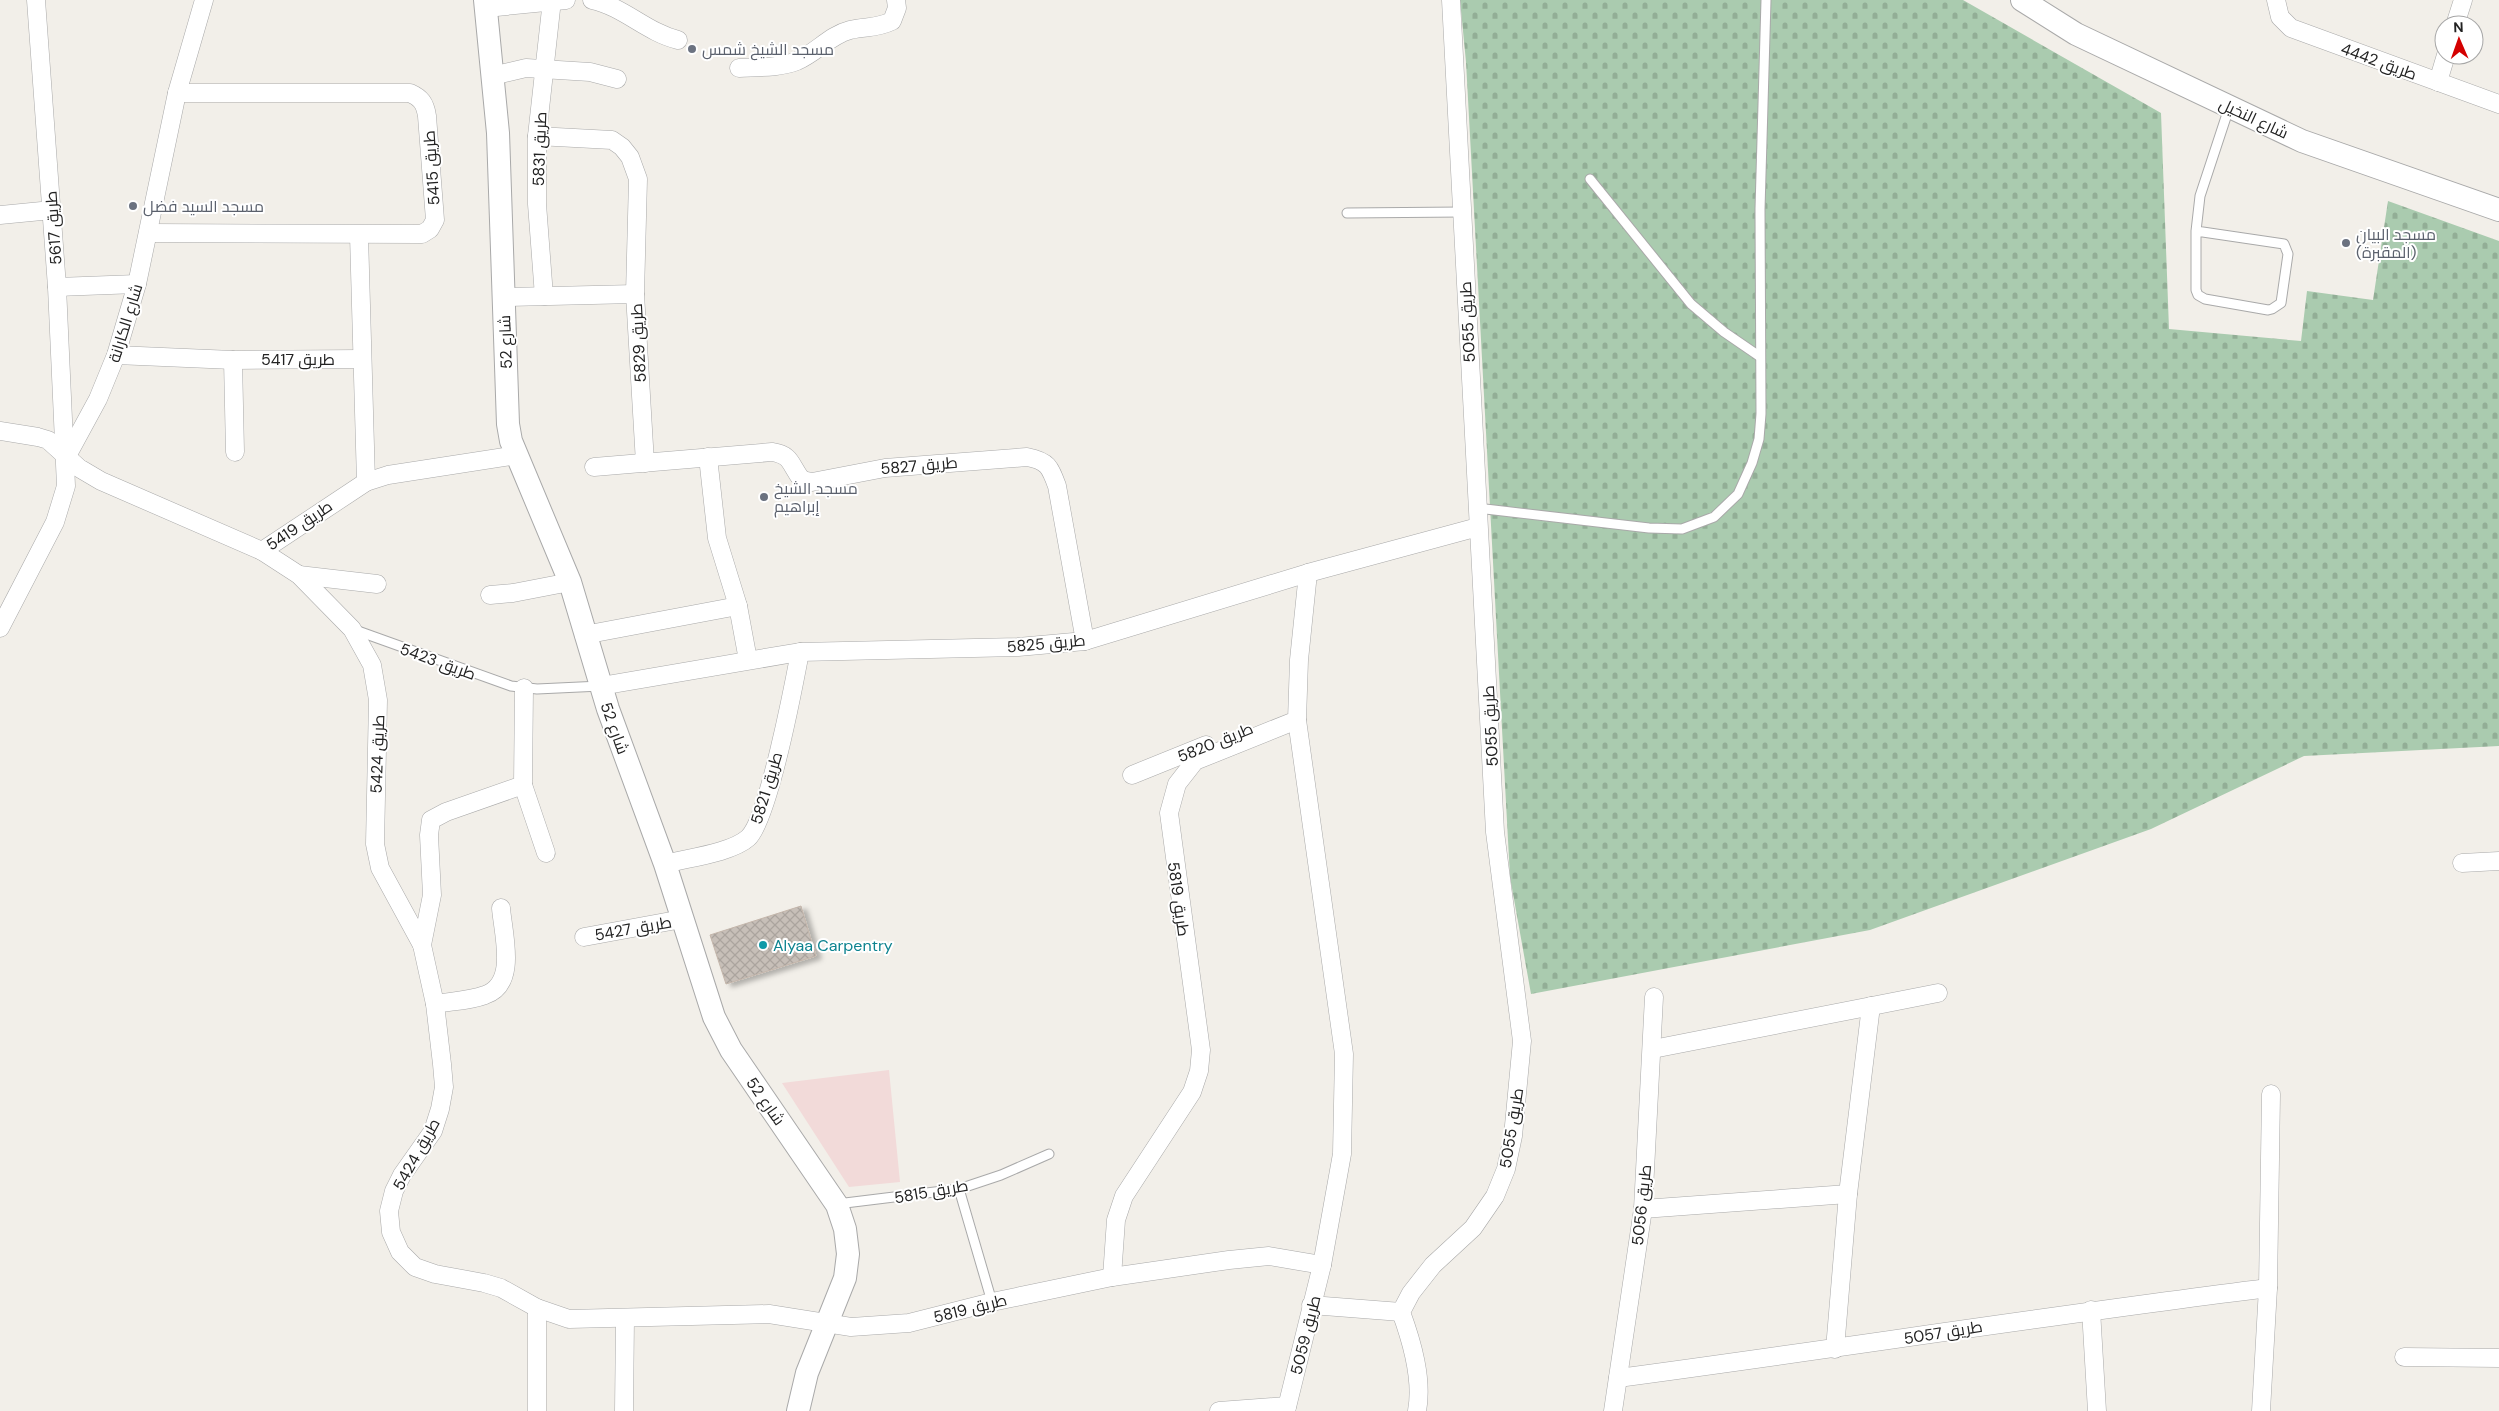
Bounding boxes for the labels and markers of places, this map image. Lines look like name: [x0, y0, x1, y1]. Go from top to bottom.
place label: مسجد الشيخ شمس: [702, 39, 834, 61]
marker: مسجد الشيخ شمس: [686, 43, 698, 55]
place label: مسجد السيد فضل: [143, 196, 264, 217]
marker: مسجد السيد فضل: [127, 200, 139, 212]
place label: مسجد البيان (المقبرة): [2356, 224, 2436, 263]
marker: مسجد البيان (المقبرة): [2340, 237, 2352, 249]
place label: مسجد الشيخ إبراهيم: [774, 478, 858, 518]
marker: مسجد الشيخ إبراهيم: [758, 491, 770, 503]
place label: Alyaa Carpentry: [773, 935, 893, 956]
marker: Alyaa Carpentry: [757, 939, 769, 951]

